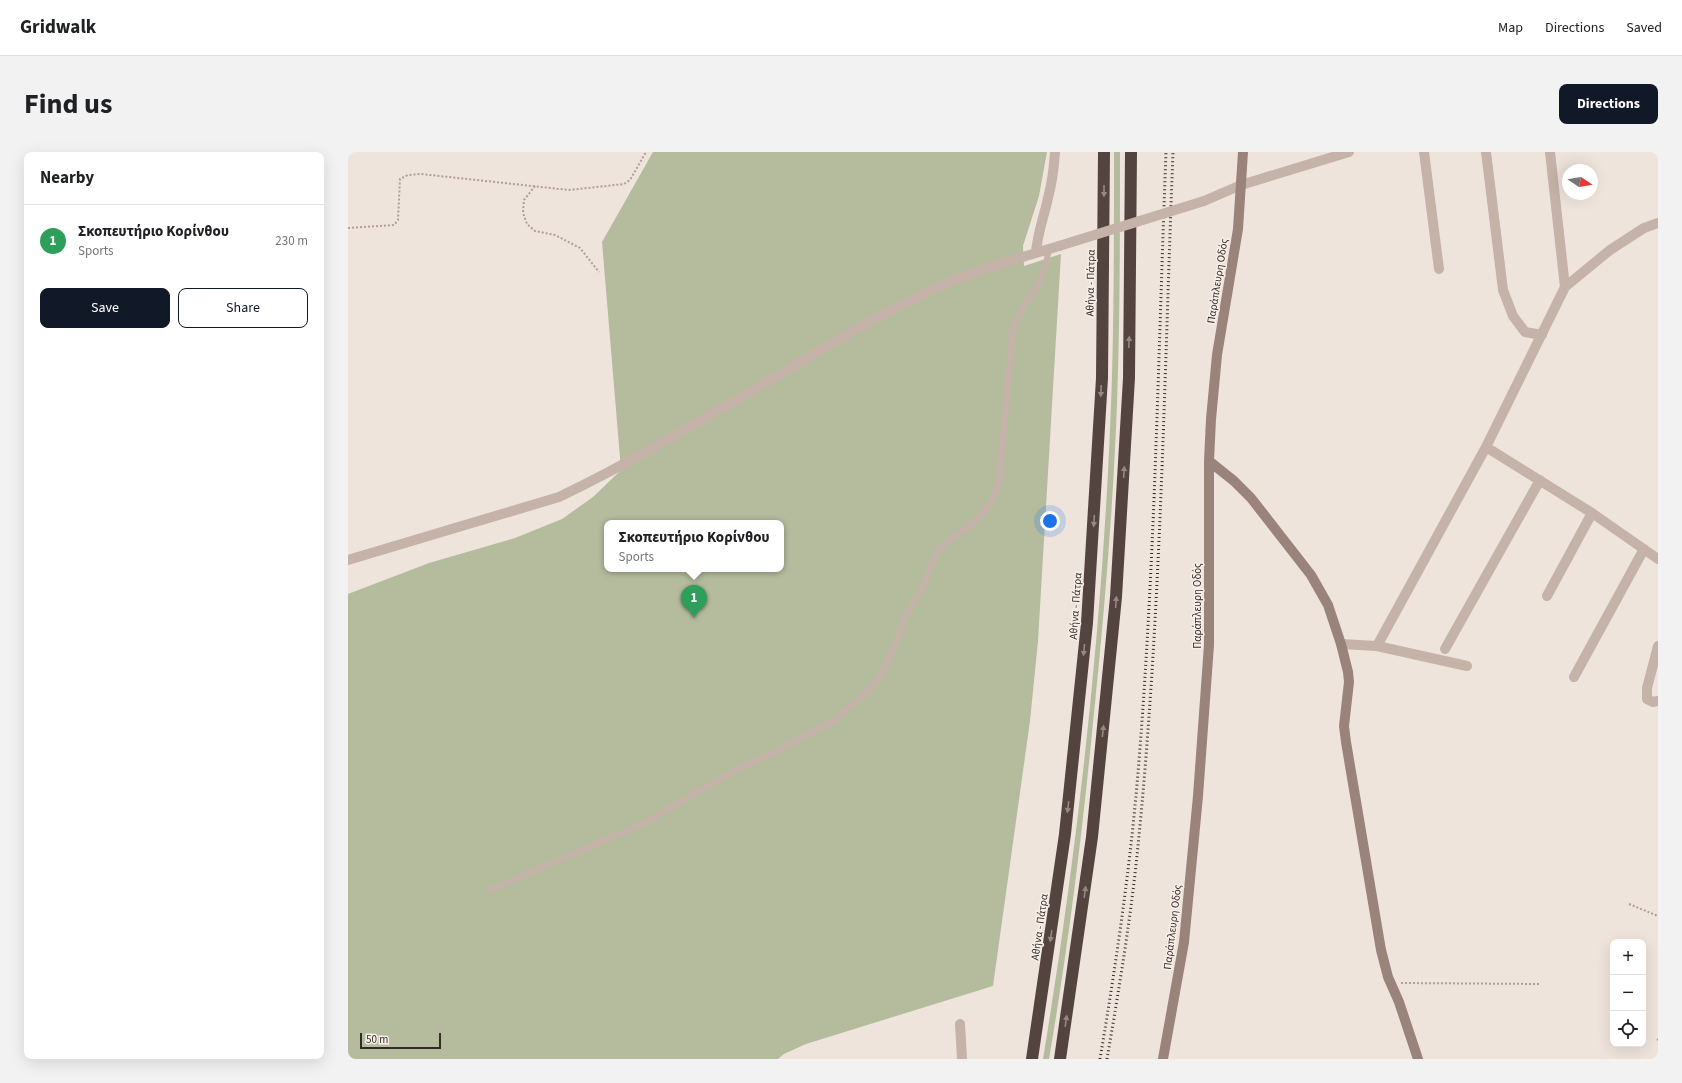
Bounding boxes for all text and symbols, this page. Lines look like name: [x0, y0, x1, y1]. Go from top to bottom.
text: Gridwalk: [20, 14, 96, 41]
text: Map: [1498, 18, 1523, 38]
text: Directions: [1545, 18, 1604, 38]
text: Saved: [1626, 18, 1662, 38]
text: Find us: [24, 84, 112, 124]
button: Directions: [1559, 84, 1658, 124]
north arrow: [1562, 164, 1598, 200]
text: Nearby: [40, 166, 94, 190]
one-way arrow: [1101, 185, 1107, 198]
text: Σκοπευτήριο Κορίνθου: [78, 221, 229, 242]
text: 1: [50, 232, 56, 250]
text: 230 m: [275, 232, 308, 250]
street label: Παράπλευρη Οδός: [1203, 237, 1232, 325]
text: Sports: [78, 242, 113, 260]
street label: Αθήνα - Πάτρα: [1082, 249, 1099, 317]
button: Save: [40, 288, 170, 328]
button: Share: [178, 288, 308, 328]
one-way arrow: [1126, 336, 1133, 348]
one-way arrow: [1098, 385, 1104, 398]
one-way arrow: [1120, 466, 1127, 478]
your location: [1040, 511, 1060, 531]
one-way arrow: [1091, 515, 1098, 527]
popup: [604, 520, 784, 572]
text: Σκοπευτήριο Κορίνθου: [619, 527, 769, 548]
text: Sports: [619, 548, 654, 566]
street label: Παράπλευρη Οδός: [1190, 563, 1205, 649]
street label: Αθήνα - Πάτρα: [1066, 572, 1085, 640]
pin: 1: [681, 585, 707, 618]
one-way arrow: [1112, 596, 1119, 608]
one-way arrow: [1081, 644, 1088, 656]
one-way arrow: [1100, 725, 1107, 737]
one-way arrow: [1065, 801, 1072, 813]
street label: Παράπλευρη Οδός: [1160, 883, 1185, 971]
one-way arrow: [1082, 886, 1088, 898]
street label: Αθήνα - Πάτρα: [1027, 893, 1052, 961]
one-way arrow: [1048, 930, 1054, 942]
map controls: [1610, 939, 1646, 1047]
button: +: [1610, 939, 1646, 975]
button: −: [1610, 975, 1646, 1011]
button: locate: [1610, 1011, 1646, 1047]
one-way arrow: [1063, 1014, 1069, 1027]
scale bar: [360, 1031, 441, 1050]
text: 50 m: [366, 1032, 388, 1047]

